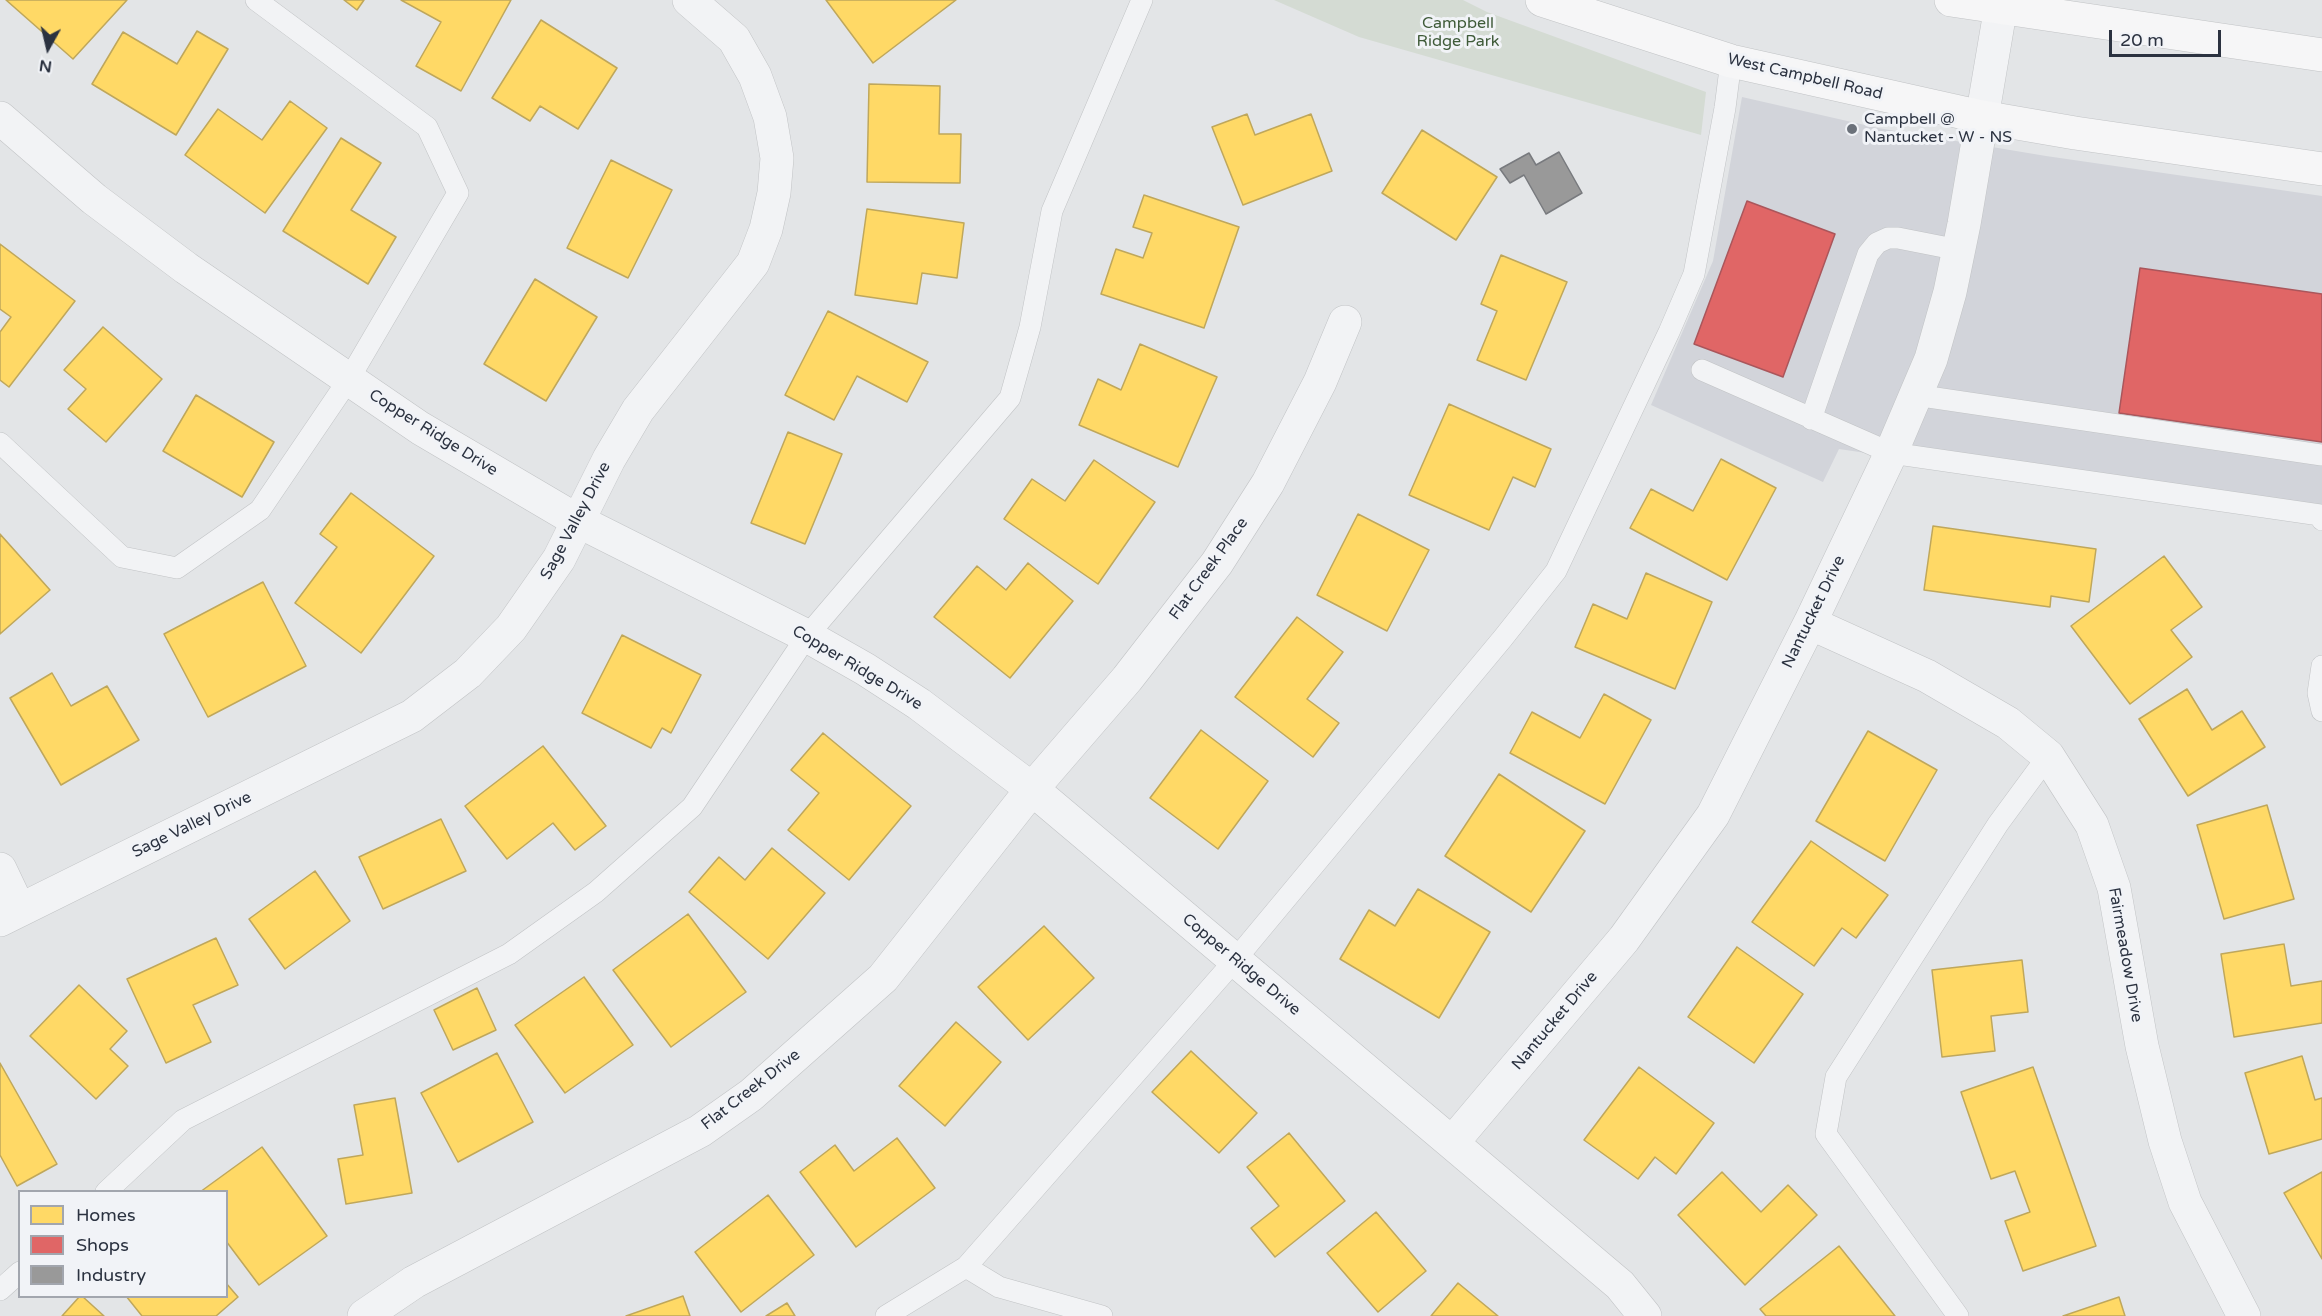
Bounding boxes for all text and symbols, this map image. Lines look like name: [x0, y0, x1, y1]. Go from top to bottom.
park label: Campbell Ridge Park: [1417, 14, 1499, 52]
north arrow: [18, 18, 78, 78]
scale bar: [2112, 18, 2224, 56]
text: 20 m: [2120, 29, 2164, 51]
street label: West Campbell Road: [1725, 50, 1885, 104]
text: N: [38, 55, 53, 77]
place label: Campbell @ Nantucket - W - NS: [1864, 110, 2012, 148]
marker: Campbell @ Nantucket - W - NS: [1845, 122, 1859, 136]
street label: Copper Ridge Drive: [365, 386, 501, 480]
street label: Sage Valley Drive: [537, 459, 615, 583]
street label: Flat Creek Place: [1165, 514, 1253, 624]
street label: Nantucket Drive: [1778, 552, 1850, 672]
street label: Copper Ridge Drive: [788, 622, 926, 714]
street label: Sage Valley Drive: [129, 788, 255, 862]
street label: Fairmeadow Drive: [2104, 886, 2146, 1024]
street label: Copper Ridge Drive: [1178, 910, 1304, 1020]
street label: Nantucket Drive: [1508, 968, 1602, 1074]
street label: Flat Creek Drive: [698, 1046, 804, 1134]
legend: [18, 1190, 228, 1298]
text: Homes: [76, 1204, 136, 1226]
text: Shops: [76, 1234, 129, 1256]
text: Industry: [76, 1264, 146, 1286]

